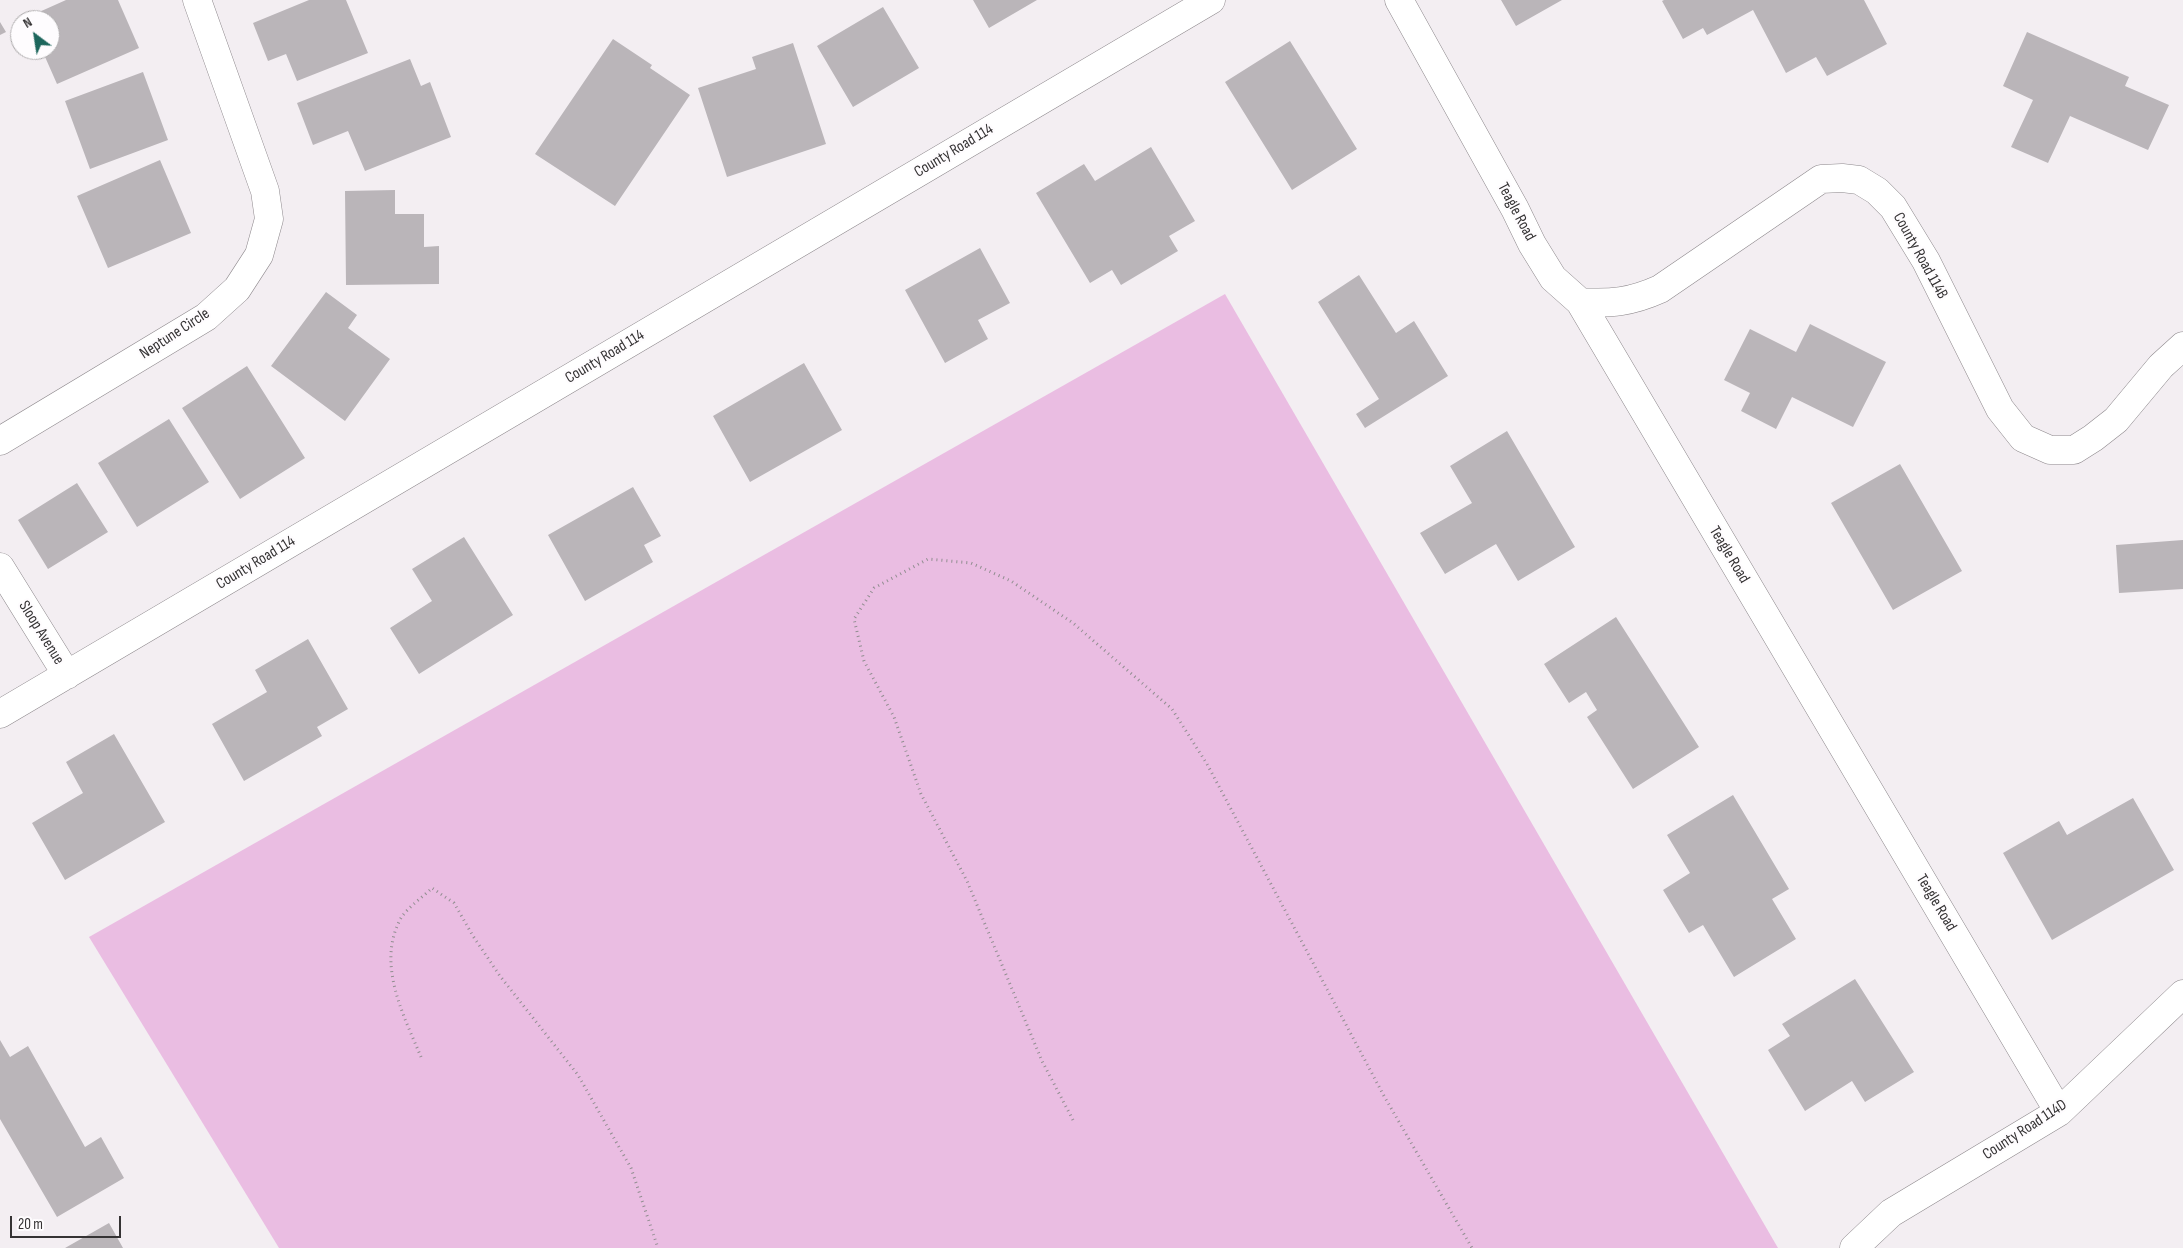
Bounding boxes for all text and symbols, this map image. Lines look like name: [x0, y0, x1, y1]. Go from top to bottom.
north arrow: [10, 10, 60, 60]
text: N: [20, 13, 35, 32]
street label: County Road 114: [911, 120, 997, 182]
street label: Teagle Road: [1493, 180, 1539, 244]
street label: County Road 114B: [1888, 209, 1952, 303]
street label: Neptune Circle: [136, 304, 214, 364]
street label: County Road 114: [562, 326, 648, 388]
street label: Teagle Road: [1705, 523, 1753, 587]
street label: County Road 114: [213, 532, 299, 594]
street label: Sloop Avenue: [14, 598, 68, 668]
street label: Teagle Road: [1912, 871, 1960, 935]
street label: County Road 114D: [1979, 1096, 2071, 1164]
scale bar: [12, 1206, 124, 1238]
text: 20 m: [18, 1215, 43, 1234]

